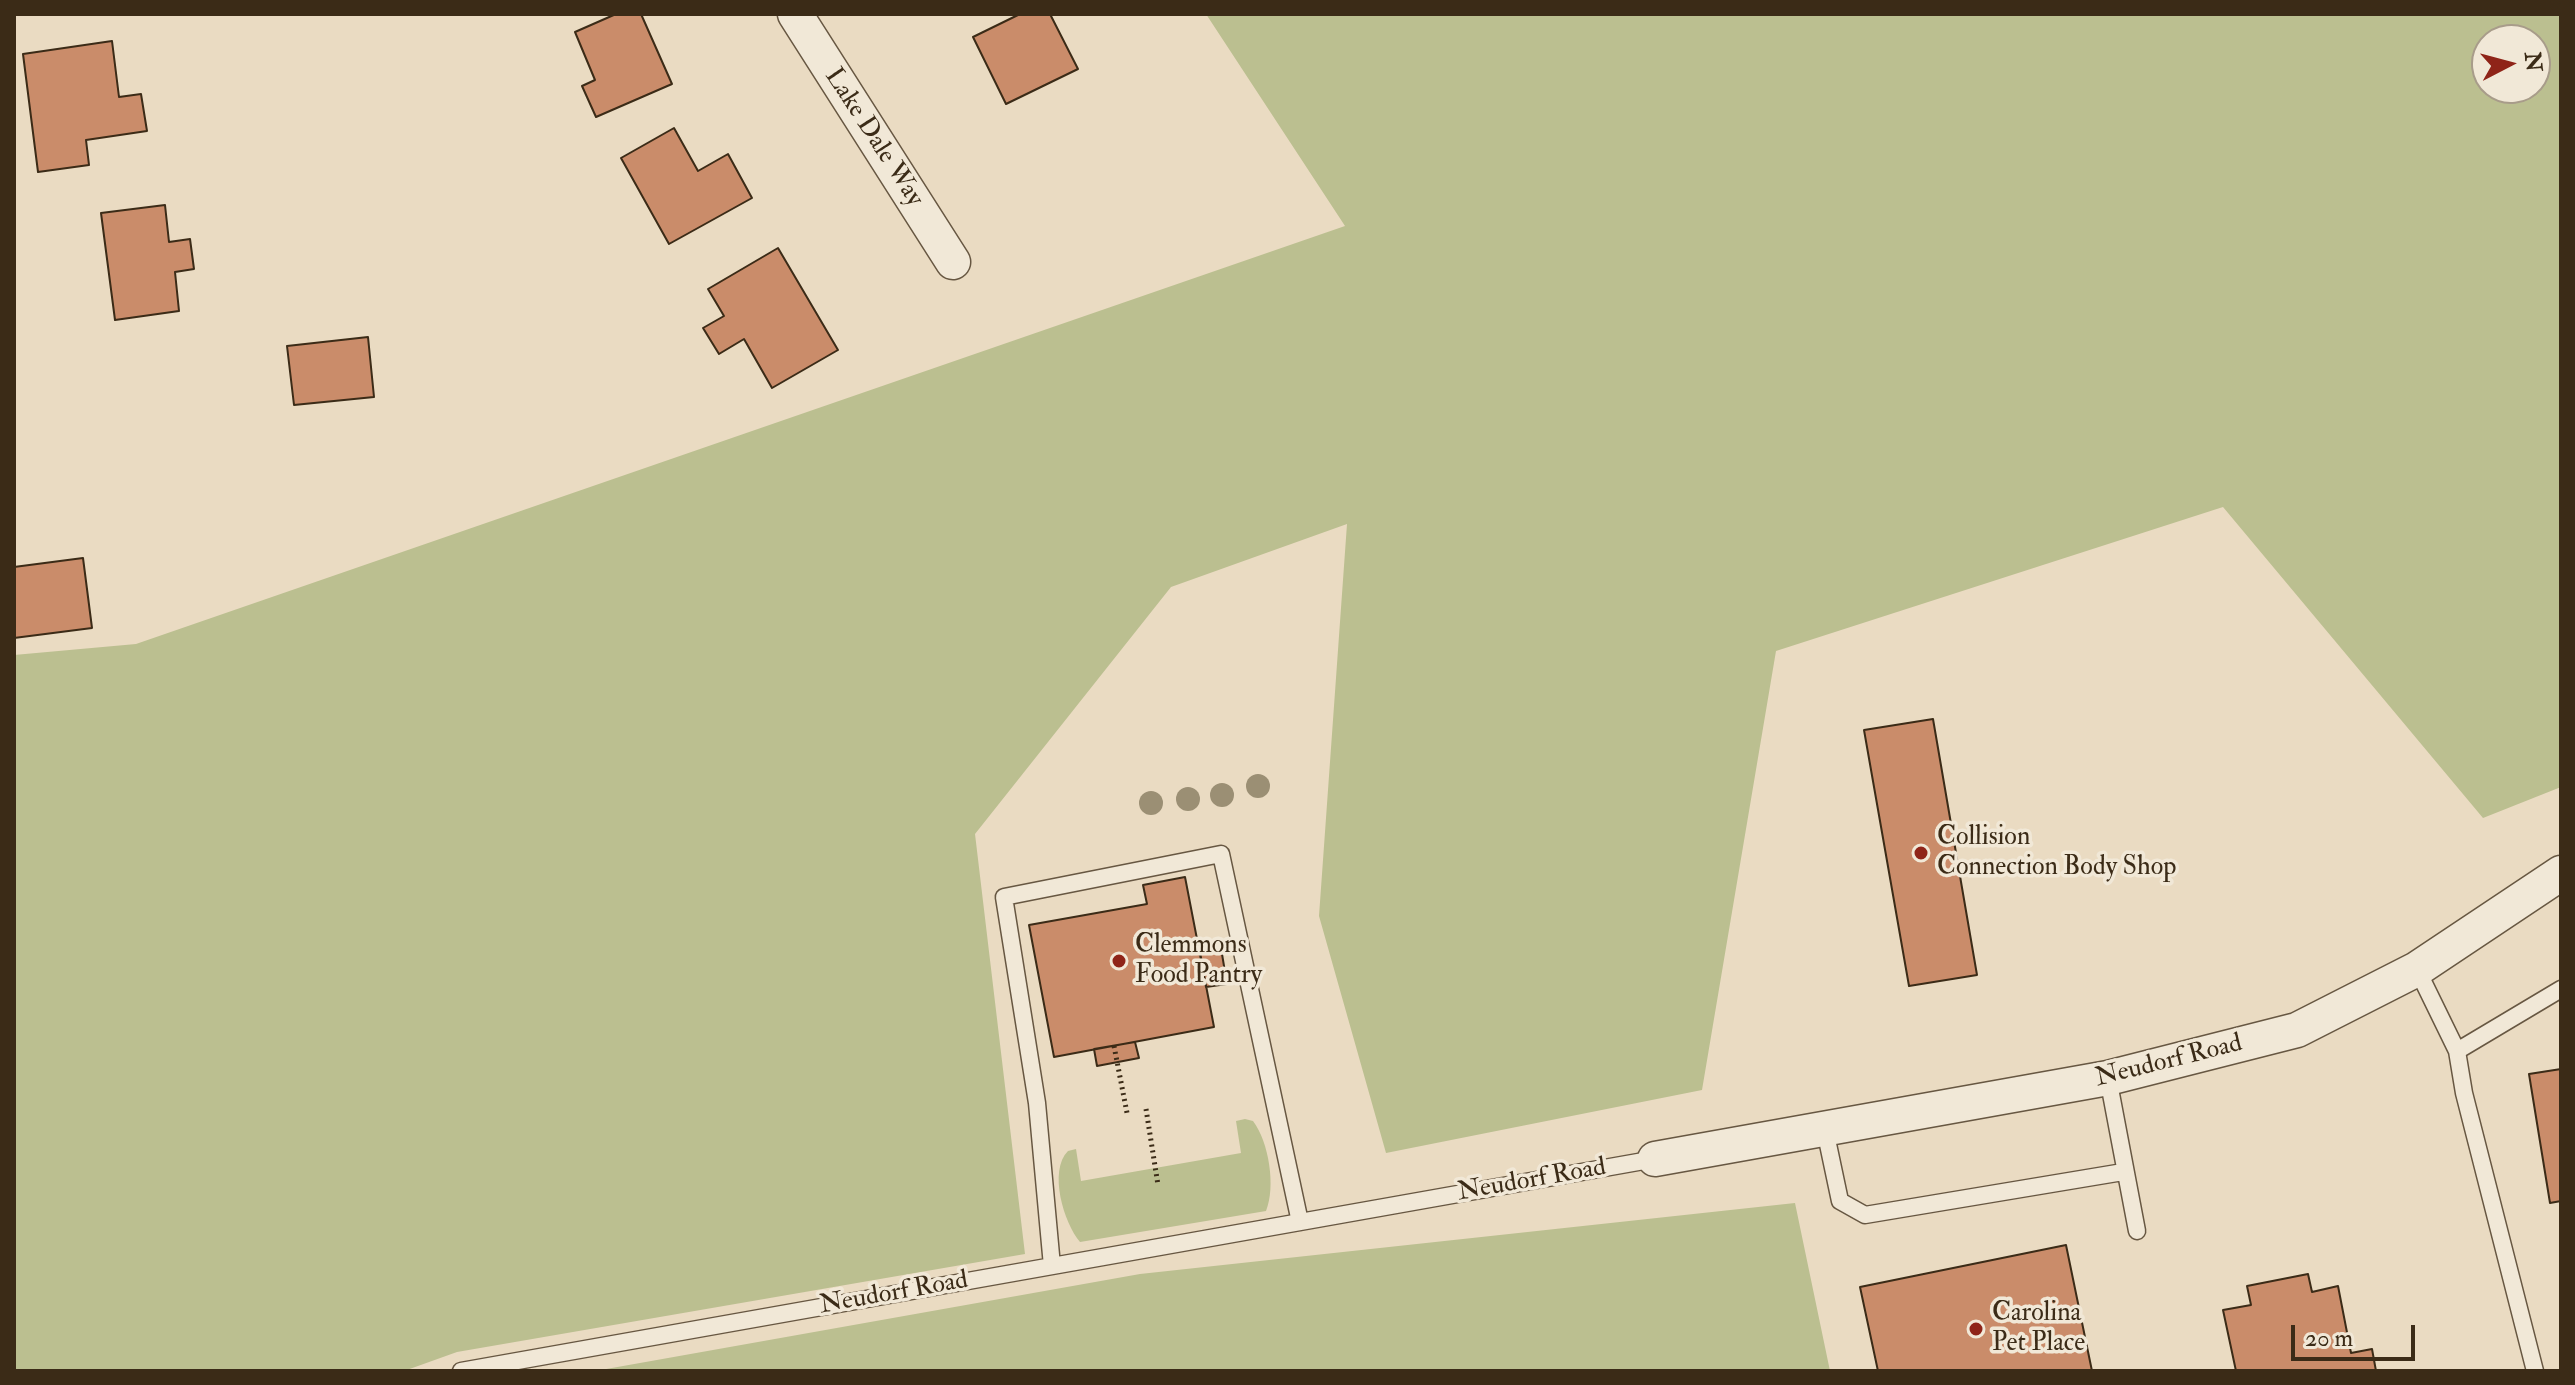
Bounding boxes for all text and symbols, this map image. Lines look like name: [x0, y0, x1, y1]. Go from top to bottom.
north arrow: [2471, 24, 2551, 104]
text: N: [2518, 50, 2548, 73]
street label: Lake Dale Way: [817, 63, 929, 213]
place label: Collision Connection Body Shop: [1937, 822, 2176, 884]
marker: Collision Connection Body Shop: [1912, 844, 1930, 862]
place label: Clemmons Food Pantry: [1135, 930, 1262, 992]
marker: Clemmons Food Pantry: [1110, 952, 1128, 970]
street label: Neudorf Road: [2092, 1029, 2246, 1095]
street label: Neudorf Road: [1455, 1153, 1609, 1209]
street label: Neudorf Road: [817, 1266, 971, 1322]
place label: Carolina Pet Place: [1992, 1298, 2085, 1360]
scale bar: [2295, 1309, 2419, 1359]
marker: Carolina Pet Place: [1967, 1320, 1985, 1338]
text: 20 m: [2305, 1323, 2353, 1354]

